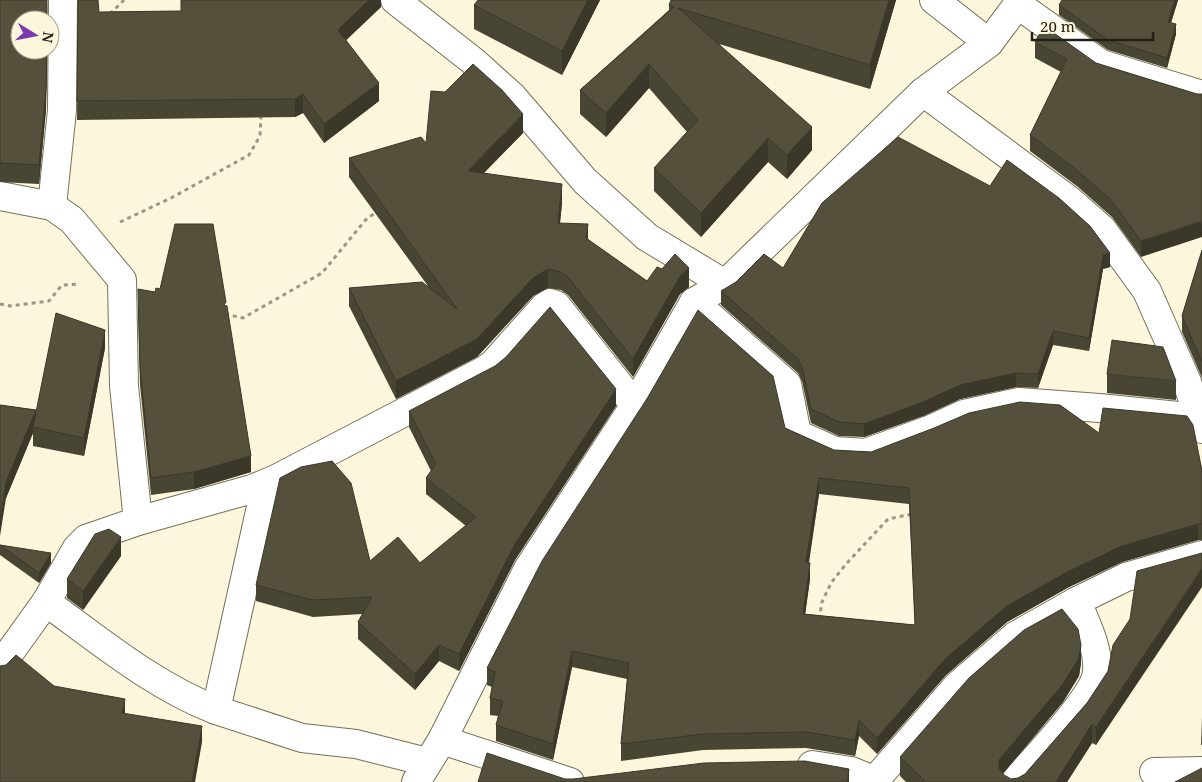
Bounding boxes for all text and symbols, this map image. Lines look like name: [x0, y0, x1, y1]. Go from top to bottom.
north arrow: [10, 10, 60, 60]
scale bar: [1032, 10, 1153, 42]
text: 20 m: [1040, 16, 1075, 36]
text: N: [38, 30, 59, 44]

